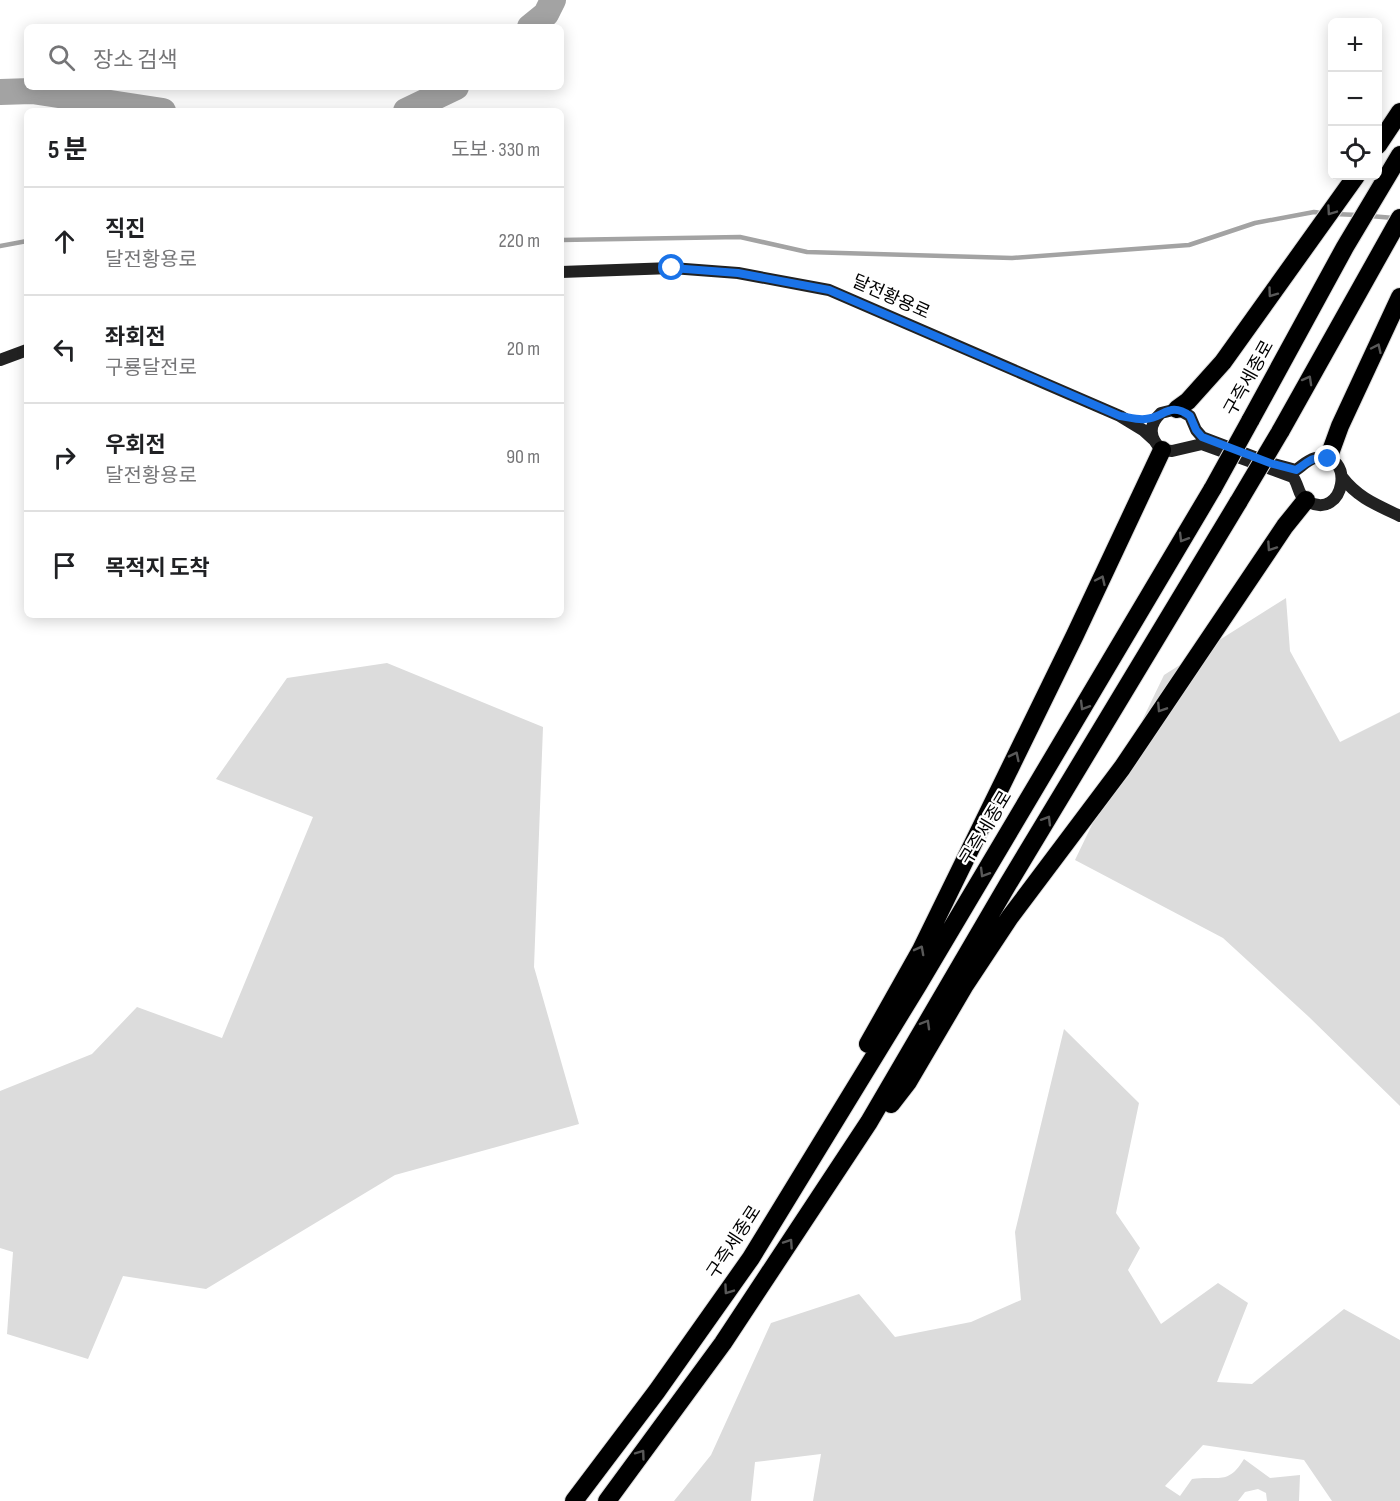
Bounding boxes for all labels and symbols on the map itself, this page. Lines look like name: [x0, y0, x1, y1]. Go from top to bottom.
one-way arrow: [1327, 204, 1338, 215]
route start: [658, 254, 684, 280]
street label: 달전황용로: [849, 271, 933, 323]
one-way arrow: [1268, 287, 1279, 298]
street label: 구즉세종로: [1220, 337, 1278, 419]
one-way arrow: [1369, 343, 1381, 354]
one-way arrow: [1301, 376, 1313, 387]
route end: [1314, 445, 1340, 471]
one-way arrow: [1179, 532, 1190, 542]
one-way arrow: [1267, 540, 1278, 551]
one-way arrow: [1093, 576, 1105, 587]
one-way arrow: [1079, 699, 1091, 710]
one-way arrow: [1157, 702, 1169, 712]
one-way arrow: [1008, 751, 1020, 762]
street label: 구즉세종로: [956, 787, 1016, 869]
one-way arrow: [1039, 816, 1051, 826]
one-way arrow: [980, 867, 991, 877]
one-way arrow: [913, 945, 925, 956]
one-way arrow: [919, 1020, 931, 1030]
street label: 구즉세종로: [703, 1202, 765, 1282]
one-way arrow: [782, 1238, 793, 1249]
one-way arrow: [725, 1283, 736, 1294]
one-way arrow: [634, 1449, 645, 1460]

